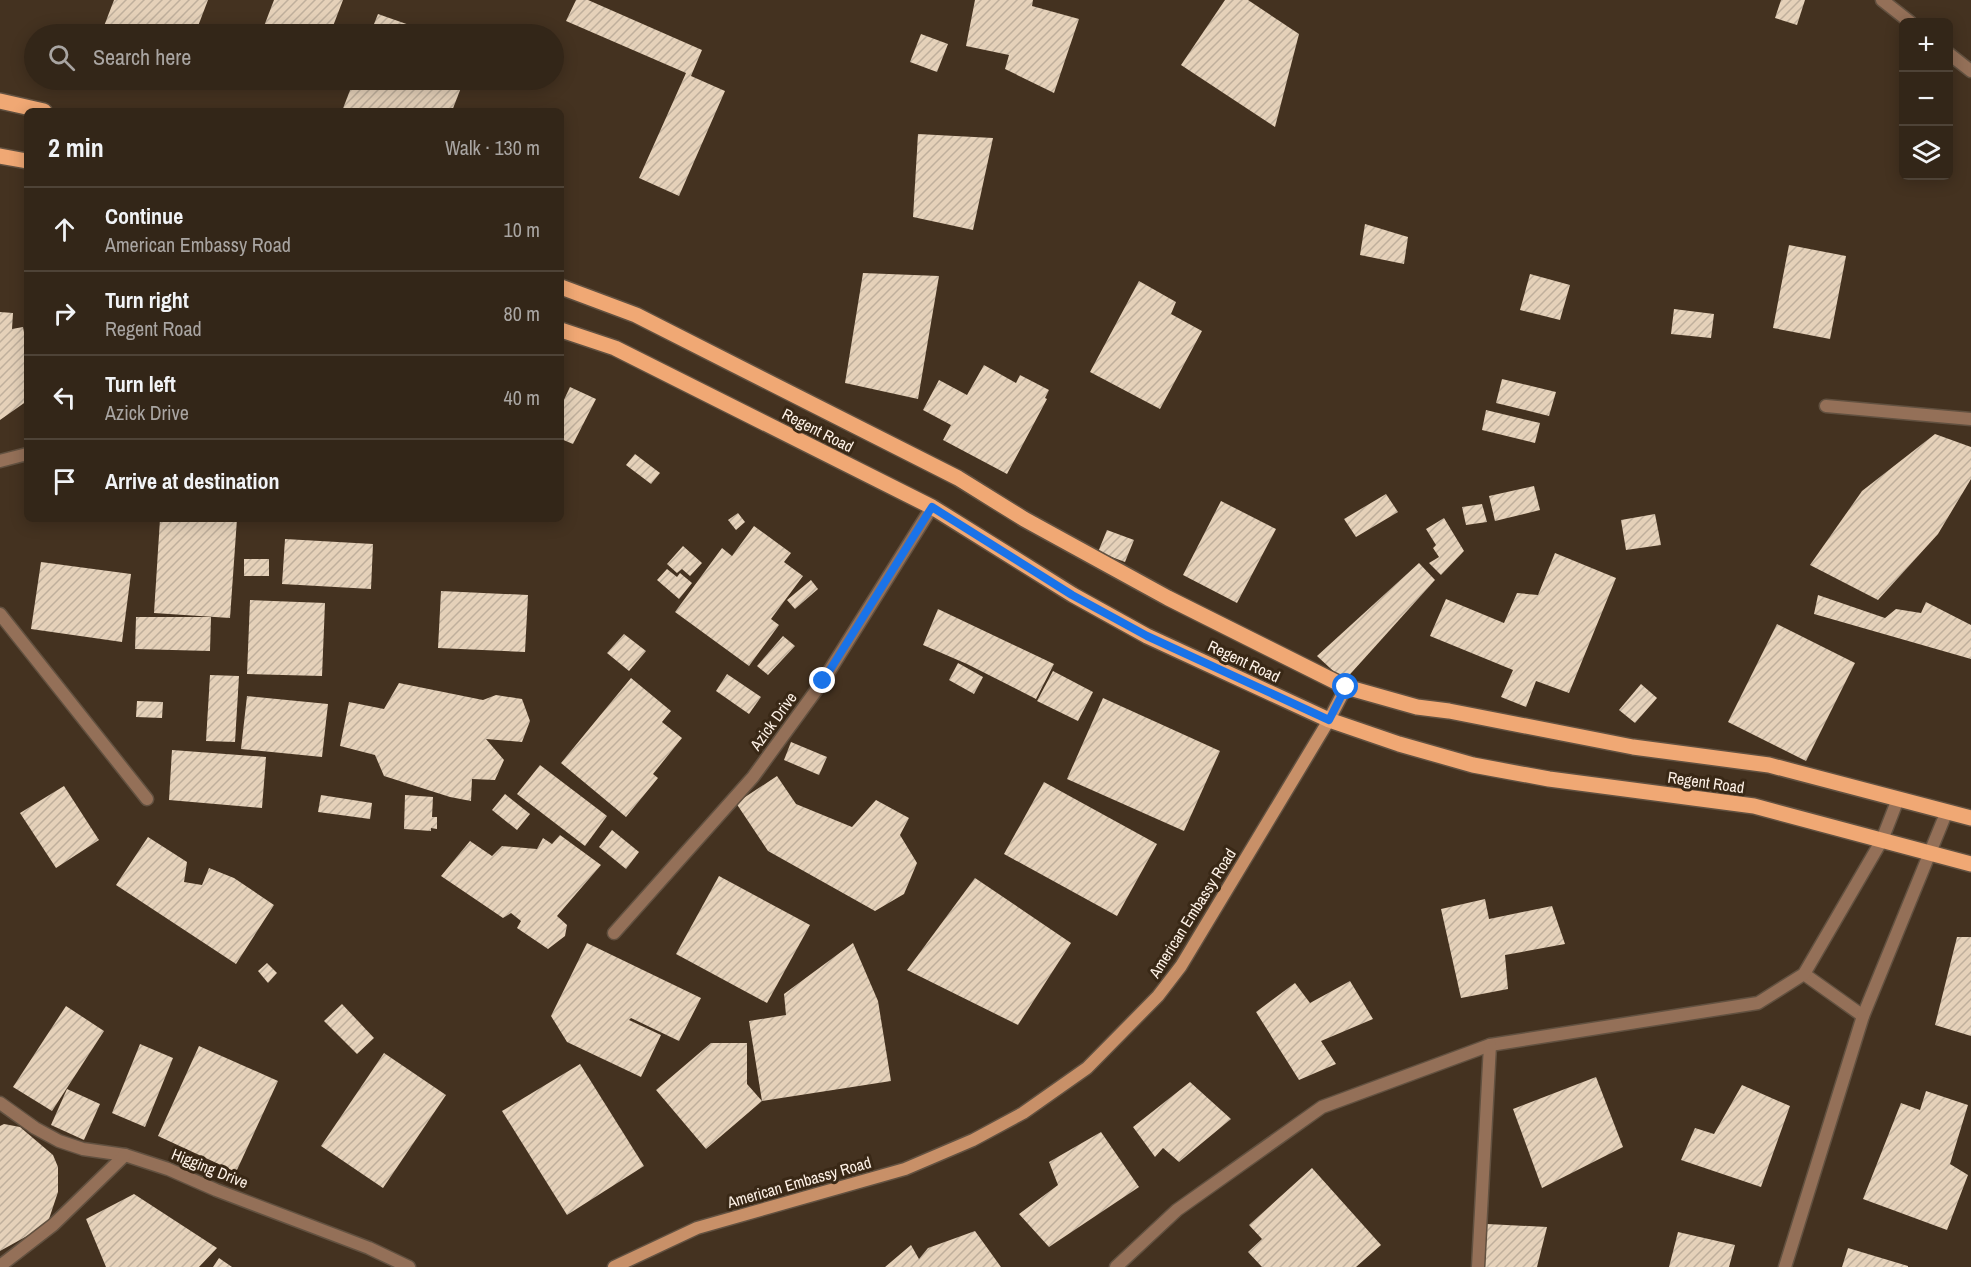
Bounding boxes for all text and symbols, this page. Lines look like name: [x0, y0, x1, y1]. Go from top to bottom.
map controls: [1899, 18, 1953, 180]
button: +: [1899, 18, 1953, 72]
search box: [24, 24, 564, 90]
icon: search: [45, 41, 78, 74]
text: Search here: [93, 42, 191, 72]
button: −: [1899, 72, 1953, 126]
button: layers: [1899, 126, 1953, 180]
text: 2 min: [48, 130, 104, 165]
text: Walk · 130 m: [445, 134, 540, 161]
text: Continue: [105, 201, 183, 231]
icon: ahead: [48, 213, 81, 246]
text: 10 m: [504, 216, 540, 243]
text: American Embassy Road: [105, 231, 291, 258]
text: Turn right: [105, 285, 189, 315]
icon: right: [48, 297, 81, 330]
text: 80 m: [504, 300, 540, 327]
text: Regent Road: [105, 315, 202, 342]
text: Turn left: [105, 369, 176, 399]
icon: left: [48, 381, 81, 414]
text: 40 m: [504, 384, 540, 411]
text: Azick Drive: [105, 399, 189, 426]
street label: Regent Road: [779, 403, 857, 457]
icon: arrive: [48, 465, 81, 498]
text: Arrive at destination: [105, 466, 279, 496]
street label: Regent Road: [1204, 635, 1284, 687]
route end: [809, 667, 835, 693]
route start: [1332, 673, 1358, 699]
street label: Azick Drive: [744, 687, 802, 755]
street label: Regent Road: [1666, 766, 1746, 798]
street label: American Embassy Road: [1143, 844, 1241, 983]
street label: Higging Drive: [168, 1143, 252, 1193]
street label: American Embassy Road: [724, 1151, 874, 1213]

